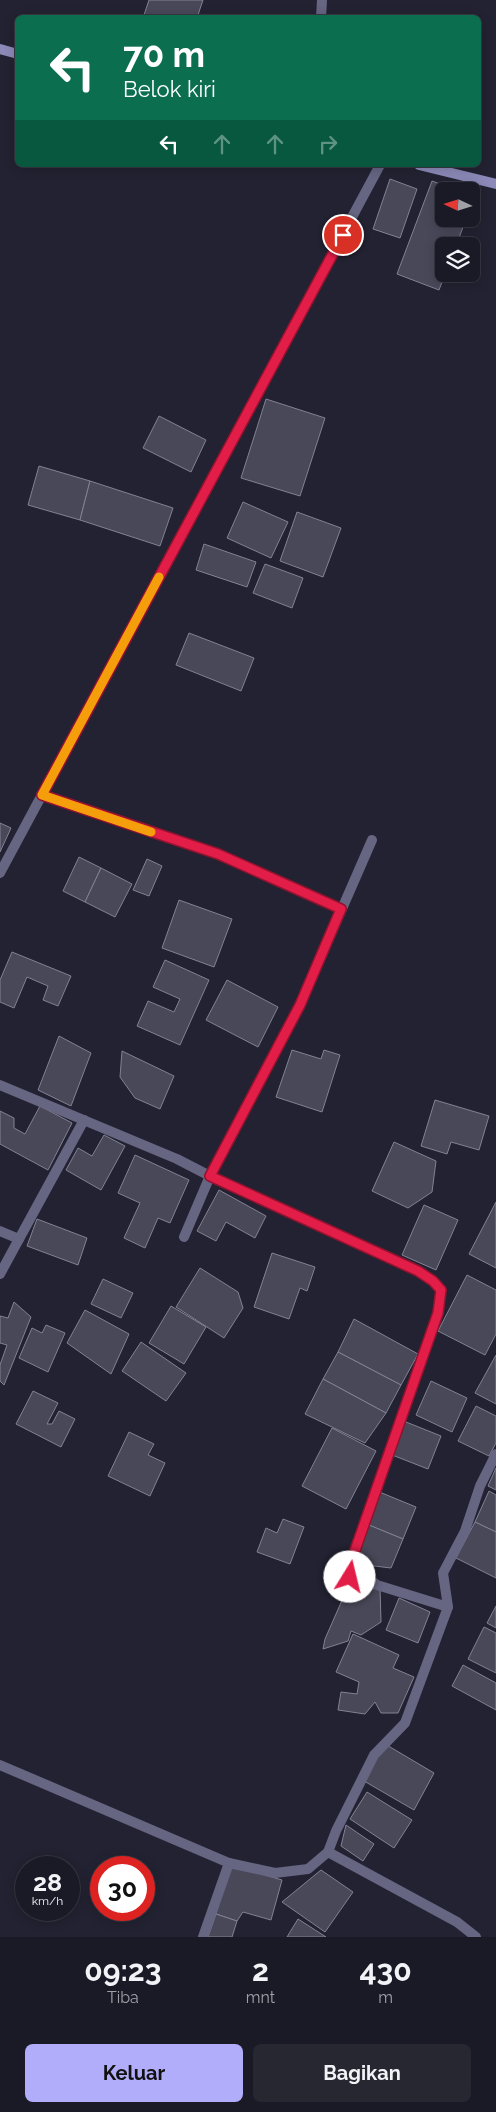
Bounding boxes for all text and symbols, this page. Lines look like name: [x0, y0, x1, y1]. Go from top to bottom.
text: 70 m: [123, 34, 205, 75]
icon: left: [40, 35, 105, 100]
text: Belok kiri: [123, 76, 216, 102]
icon: left: [155, 130, 183, 158]
icon: ahead: [208, 130, 236, 158]
icon: ahead: [261, 130, 289, 158]
icon: right: [314, 130, 342, 158]
north arrow: [435, 182, 480, 228]
map controls: [435, 182, 480, 282]
pin: [322, 214, 364, 256]
icon: arrive: [329, 221, 357, 249]
button: layers: [435, 237, 480, 282]
position arrow: [323, 1550, 375, 1602]
speed limit sign: 30: [90, 1856, 155, 1921]
text: 28: [33, 1867, 62, 1897]
text: km/h: [32, 1894, 63, 1908]
text: 09:23: [84, 1953, 161, 1988]
text: 2: [252, 1953, 269, 1988]
text: 430: [359, 1953, 412, 1988]
text: Tiba: [107, 1988, 139, 2007]
text: mnt: [246, 1988, 275, 2007]
text: m: [378, 1988, 393, 2007]
button: Keluar: [25, 2044, 243, 2102]
button: Bagikan: [253, 2044, 471, 2102]

